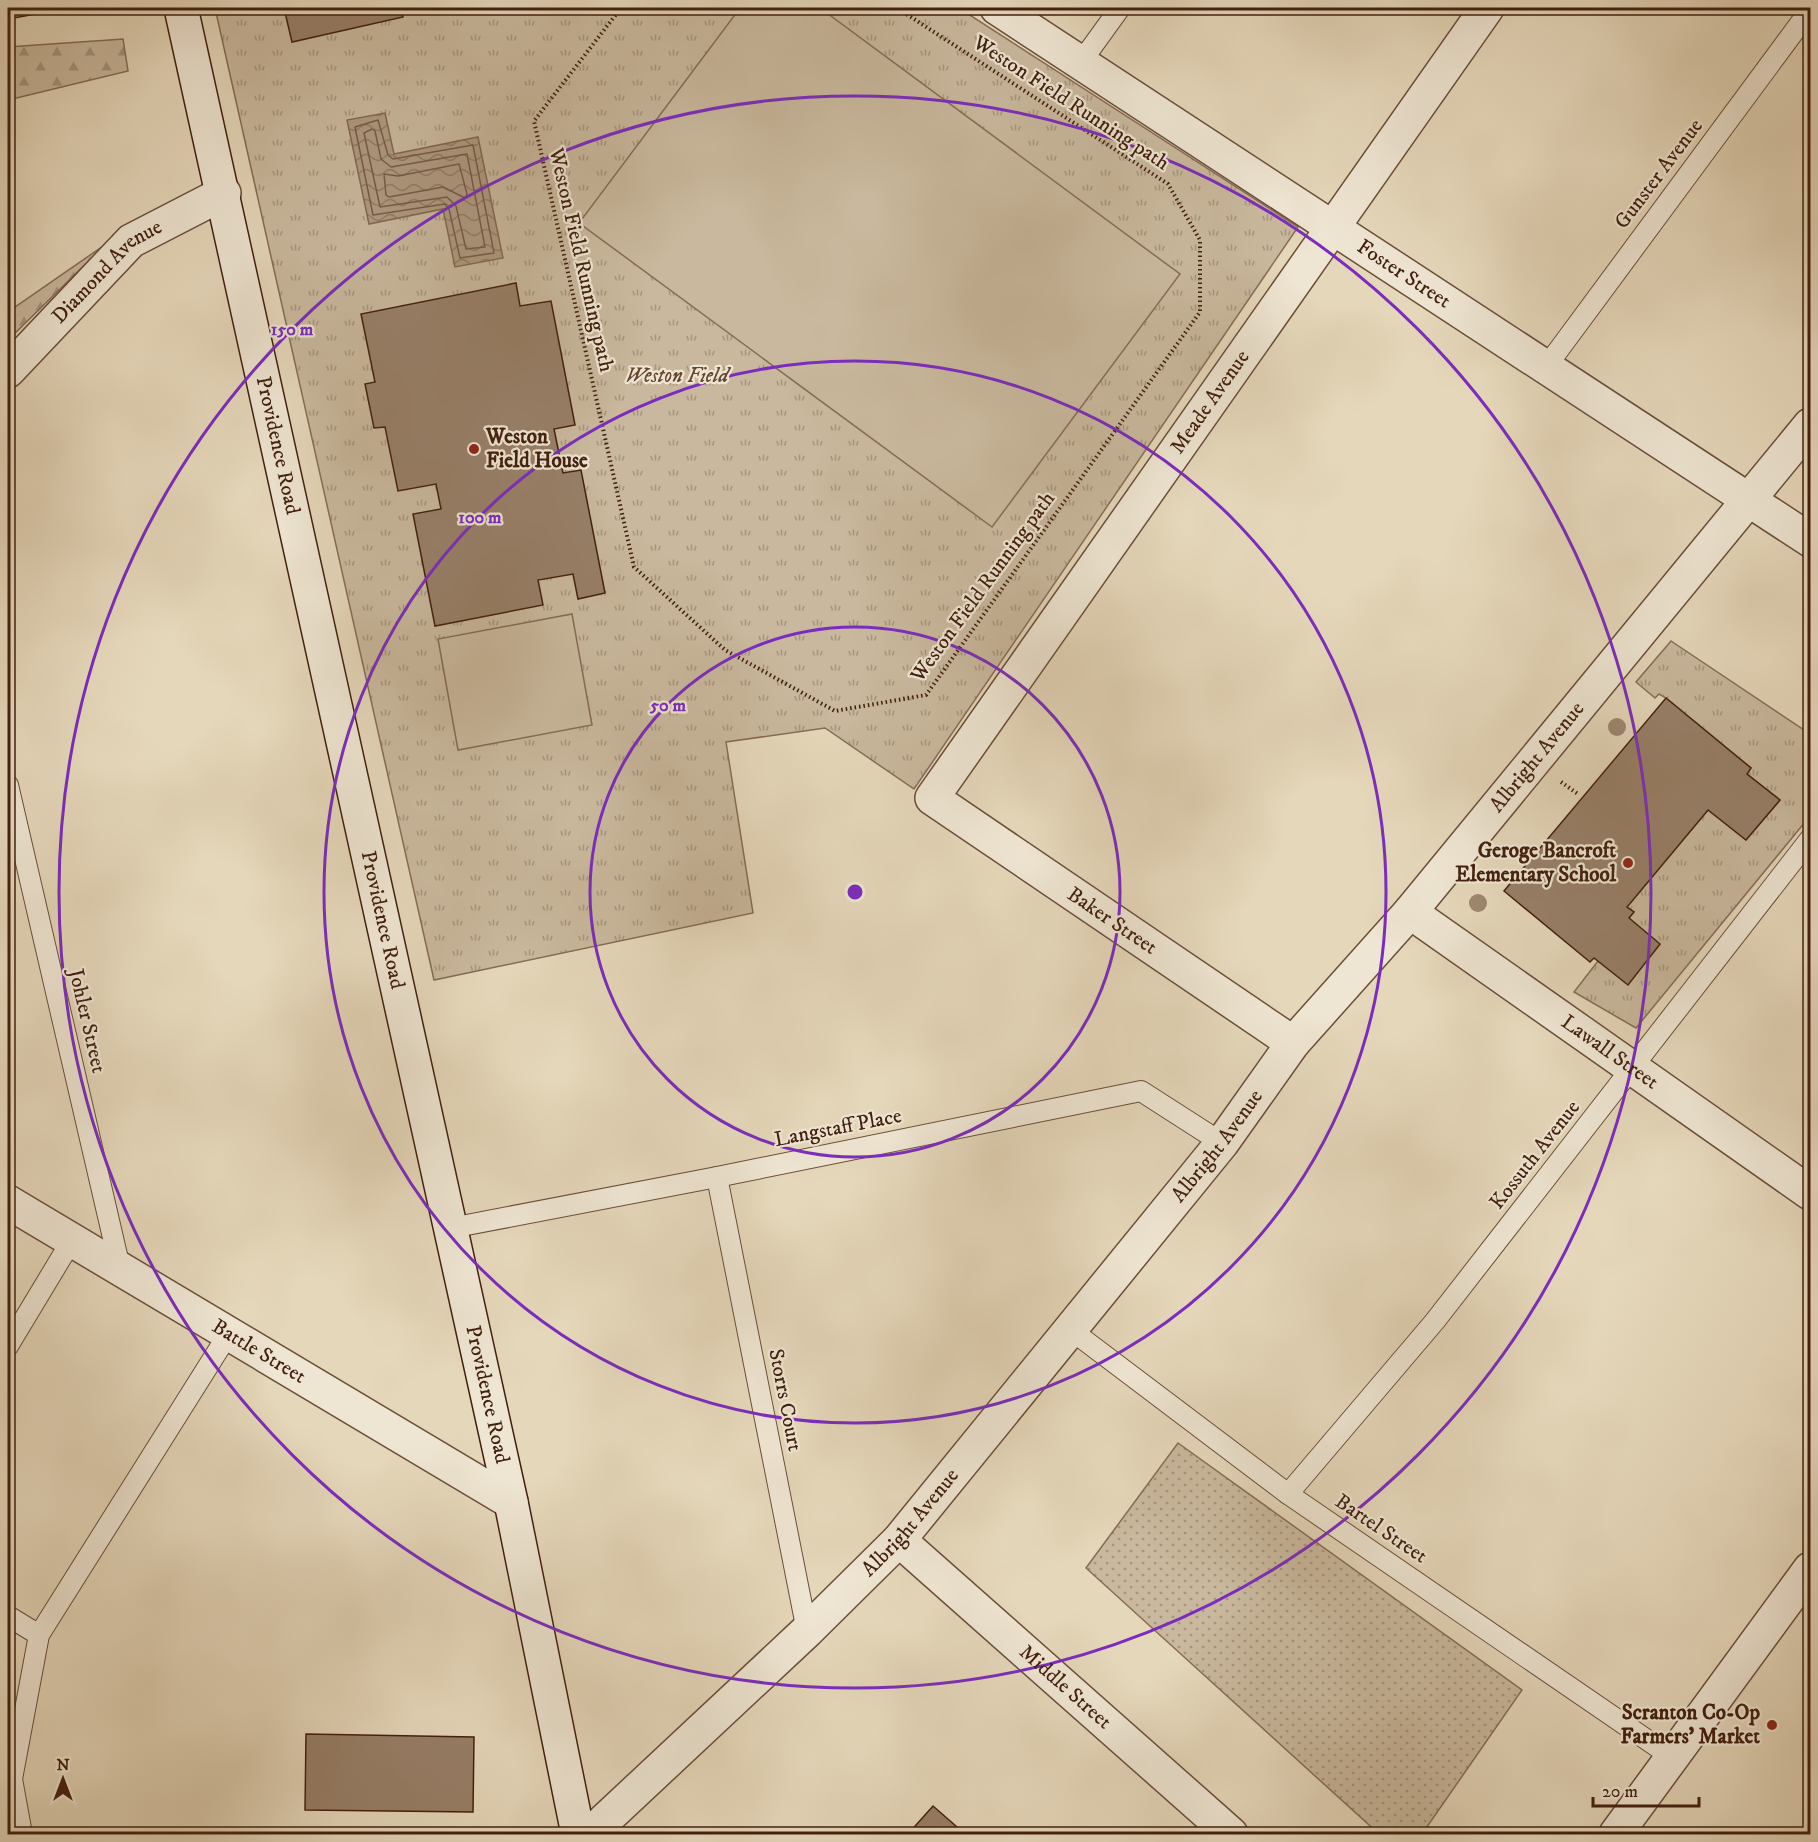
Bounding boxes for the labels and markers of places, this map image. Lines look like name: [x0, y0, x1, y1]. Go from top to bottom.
place label: Weston Field House: [485, 424, 588, 474]
marker: Weston Field House: [467, 442, 481, 456]
place label: Geroge Bancroft Elementary School: [1455, 838, 1617, 888]
marker: Geroge Bancroft Elementary School: [1621, 856, 1635, 870]
centre of rings: [845, 882, 865, 902]
place label: Scranton Co-Op Farmers' Market: [1620, 1700, 1760, 1750]
marker: Scranton Co-Op Farmers' Market: [1765, 1718, 1779, 1732]

